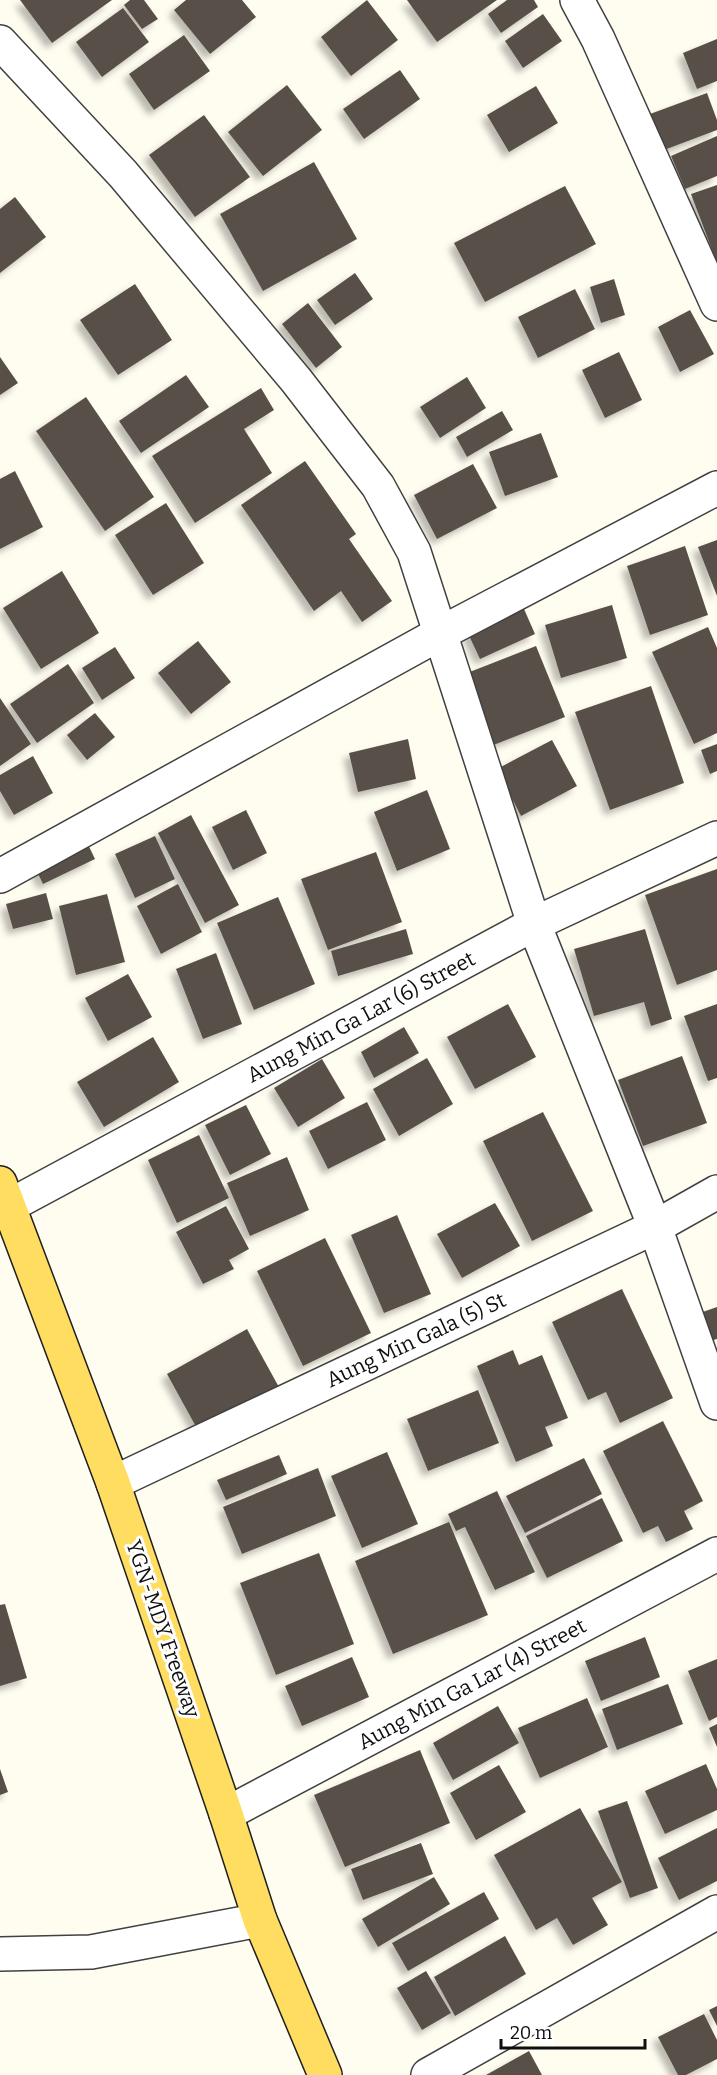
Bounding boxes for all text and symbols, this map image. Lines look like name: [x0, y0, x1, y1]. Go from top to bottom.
street label: Aung Min Ga Lar (6) Street: [242, 945, 480, 1088]
street label: Aung Min Gala (5) St: [322, 1287, 510, 1393]
street label: YGN-MDY Freeway: [120, 1537, 206, 1722]
street label: Aung Min Ga Lar (4) Street: [353, 1613, 591, 1755]
scale bar: [501, 2012, 645, 2050]
text: 20 m: [510, 2022, 552, 2044]

